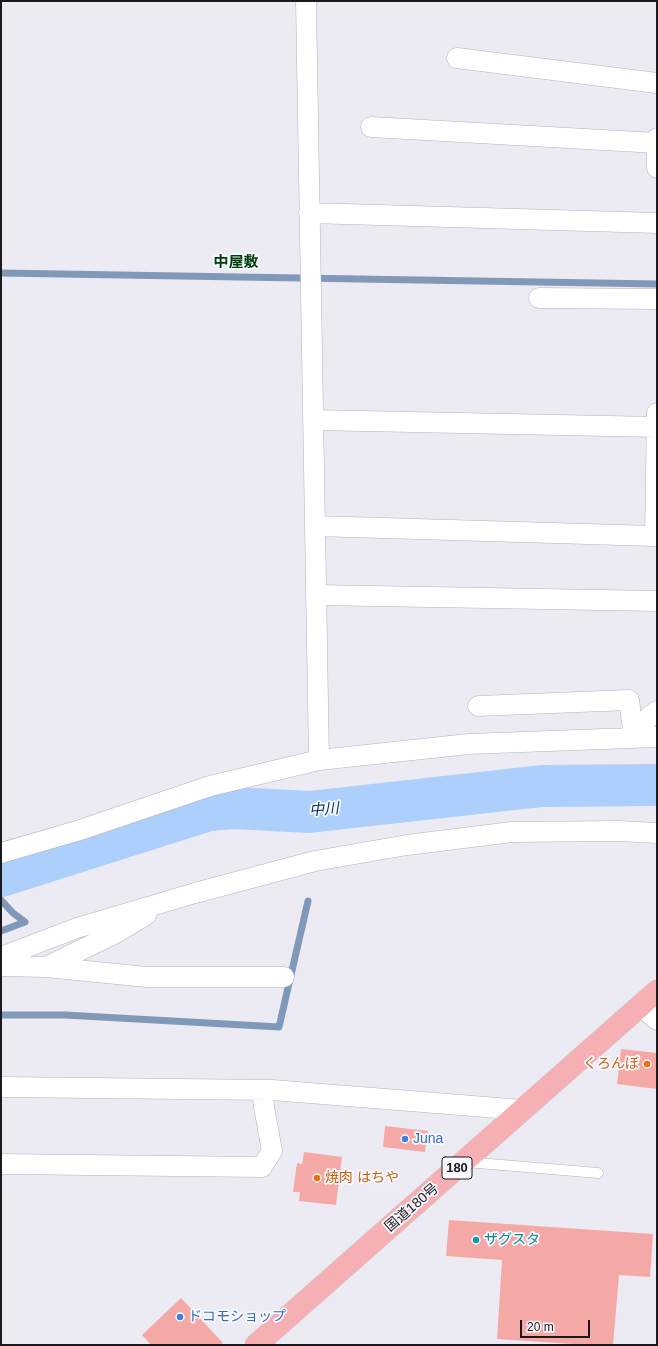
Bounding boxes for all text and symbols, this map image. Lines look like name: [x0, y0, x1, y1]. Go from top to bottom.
district label: 中屋敷: [214, 254, 258, 272]
water label: 中川: [308, 800, 340, 820]
place label: くろんぼ: [583, 1056, 639, 1072]
marker: くろんぼ: [642, 1059, 652, 1069]
place label: Juna: [413, 1131, 443, 1147]
marker: Juna: [400, 1134, 410, 1144]
road number: 180: [442, 1157, 472, 1179]
place label: 焼肉 はちや: [325, 1170, 399, 1186]
marker: 焼肉 はちや: [312, 1173, 322, 1183]
street label: 国道180号: [382, 1180, 442, 1236]
place label: ザグスタ: [484, 1232, 540, 1248]
marker: ザグスタ: [471, 1235, 481, 1245]
place label: ドコモショップ: [188, 1309, 286, 1325]
marker: ドコモショップ: [175, 1312, 185, 1322]
scale bar: [522, 1312, 592, 1338]
text: 20 m: [527, 1320, 554, 1334]

